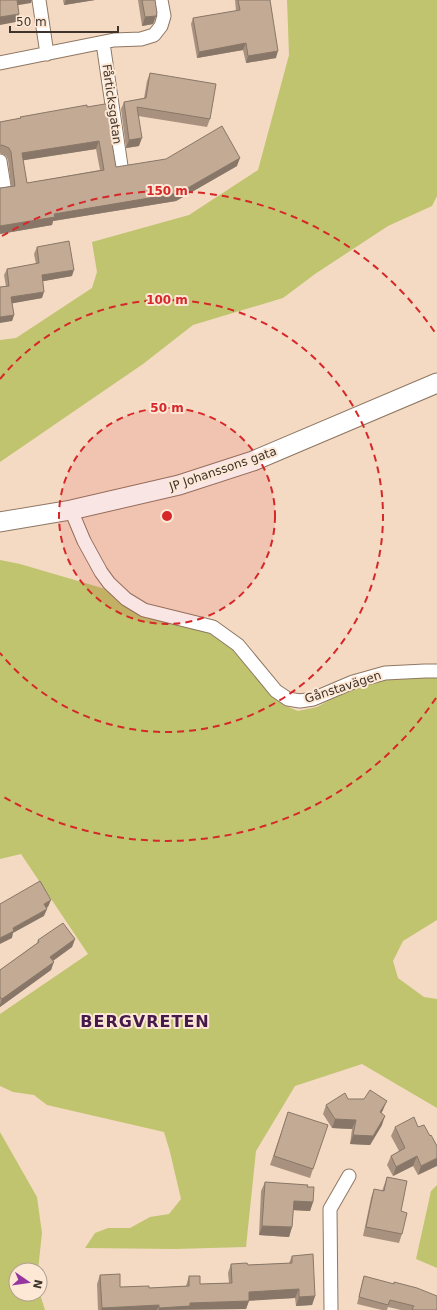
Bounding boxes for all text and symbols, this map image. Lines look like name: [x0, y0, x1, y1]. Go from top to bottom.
scale bar: [10, 8, 118, 34]
text: 50 m: [16, 15, 47, 29]
street label: Fårticksgatan: [99, 63, 125, 145]
text: 150 m: [146, 184, 188, 198]
text: 100 m: [146, 293, 188, 307]
text: 50 m: [150, 401, 184, 415]
street label: JP Johanssons gata: [167, 444, 279, 494]
centre of rings: [160, 509, 174, 523]
street label: Gånstavägen: [303, 668, 383, 706]
district label: BERGVRETEN: [80, 1012, 210, 1031]
north arrow: [8, 1262, 48, 1302]
text: N: [30, 1278, 45, 1290]

